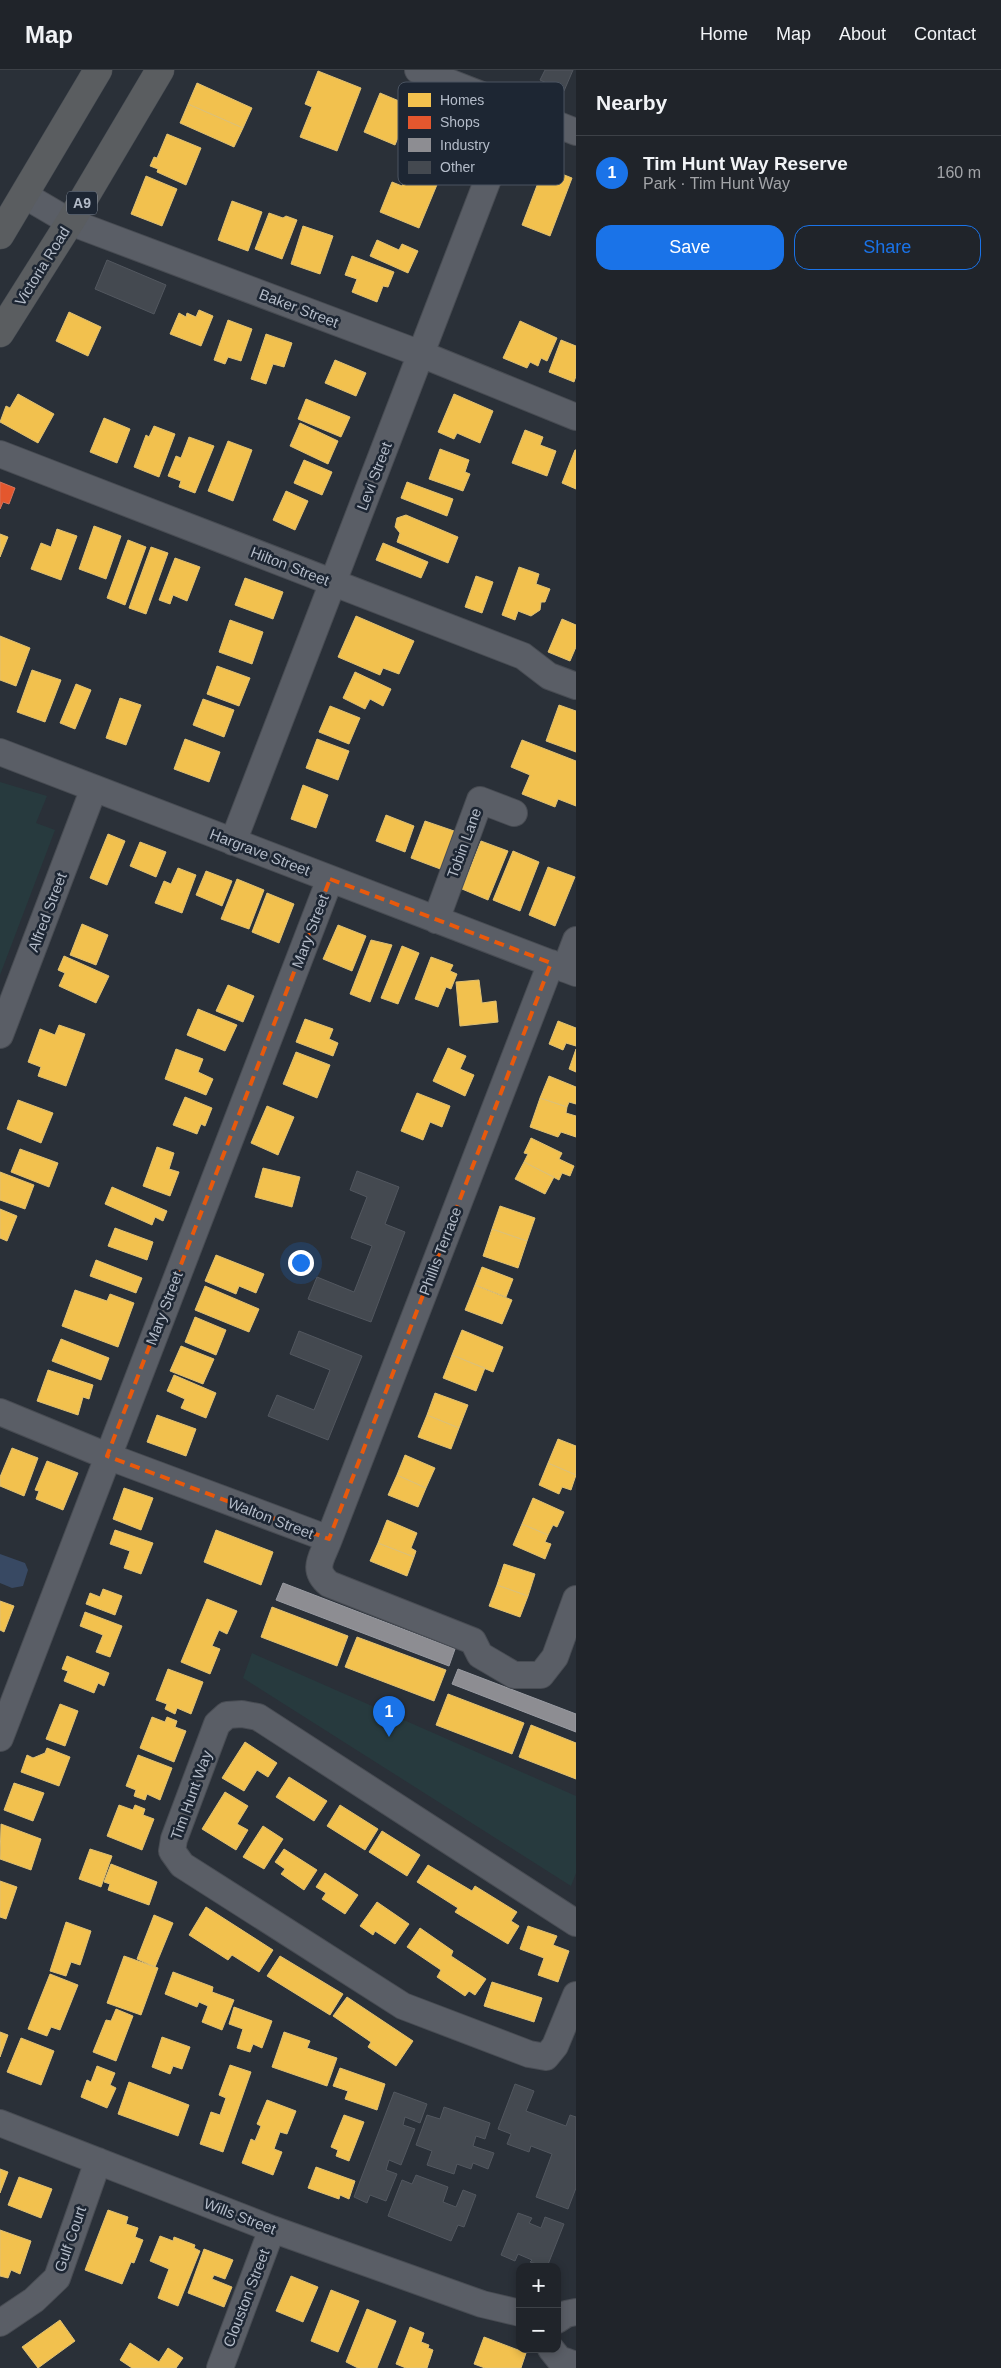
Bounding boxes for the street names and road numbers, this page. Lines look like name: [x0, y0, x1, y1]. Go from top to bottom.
road number: A9: [67, 192, 97, 214]
street label: Victoria Road: [11, 223, 73, 309]
street label: Baker Street: [257, 285, 342, 331]
street label: Levi Street: [353, 439, 395, 513]
street label: Hilton Street: [248, 543, 332, 589]
street label: Tobin Lane: [443, 806, 485, 880]
street label: Hargrave Street: [208, 825, 313, 879]
street label: Alfred Street: [24, 869, 70, 954]
street label: Mary Street: [288, 891, 332, 970]
street label: Phillis Terrace: [415, 1204, 465, 1298]
street label: Mary Street: [142, 1268, 186, 1347]
street label: Walton Street: [226, 1494, 317, 1542]
street label: Tim Hunt Way: [167, 1748, 215, 1842]
street label: Wills Street: [202, 2194, 279, 2238]
street label: Gulf Court: [51, 2203, 89, 2274]
street label: Clouston Street: [220, 2246, 273, 2349]

